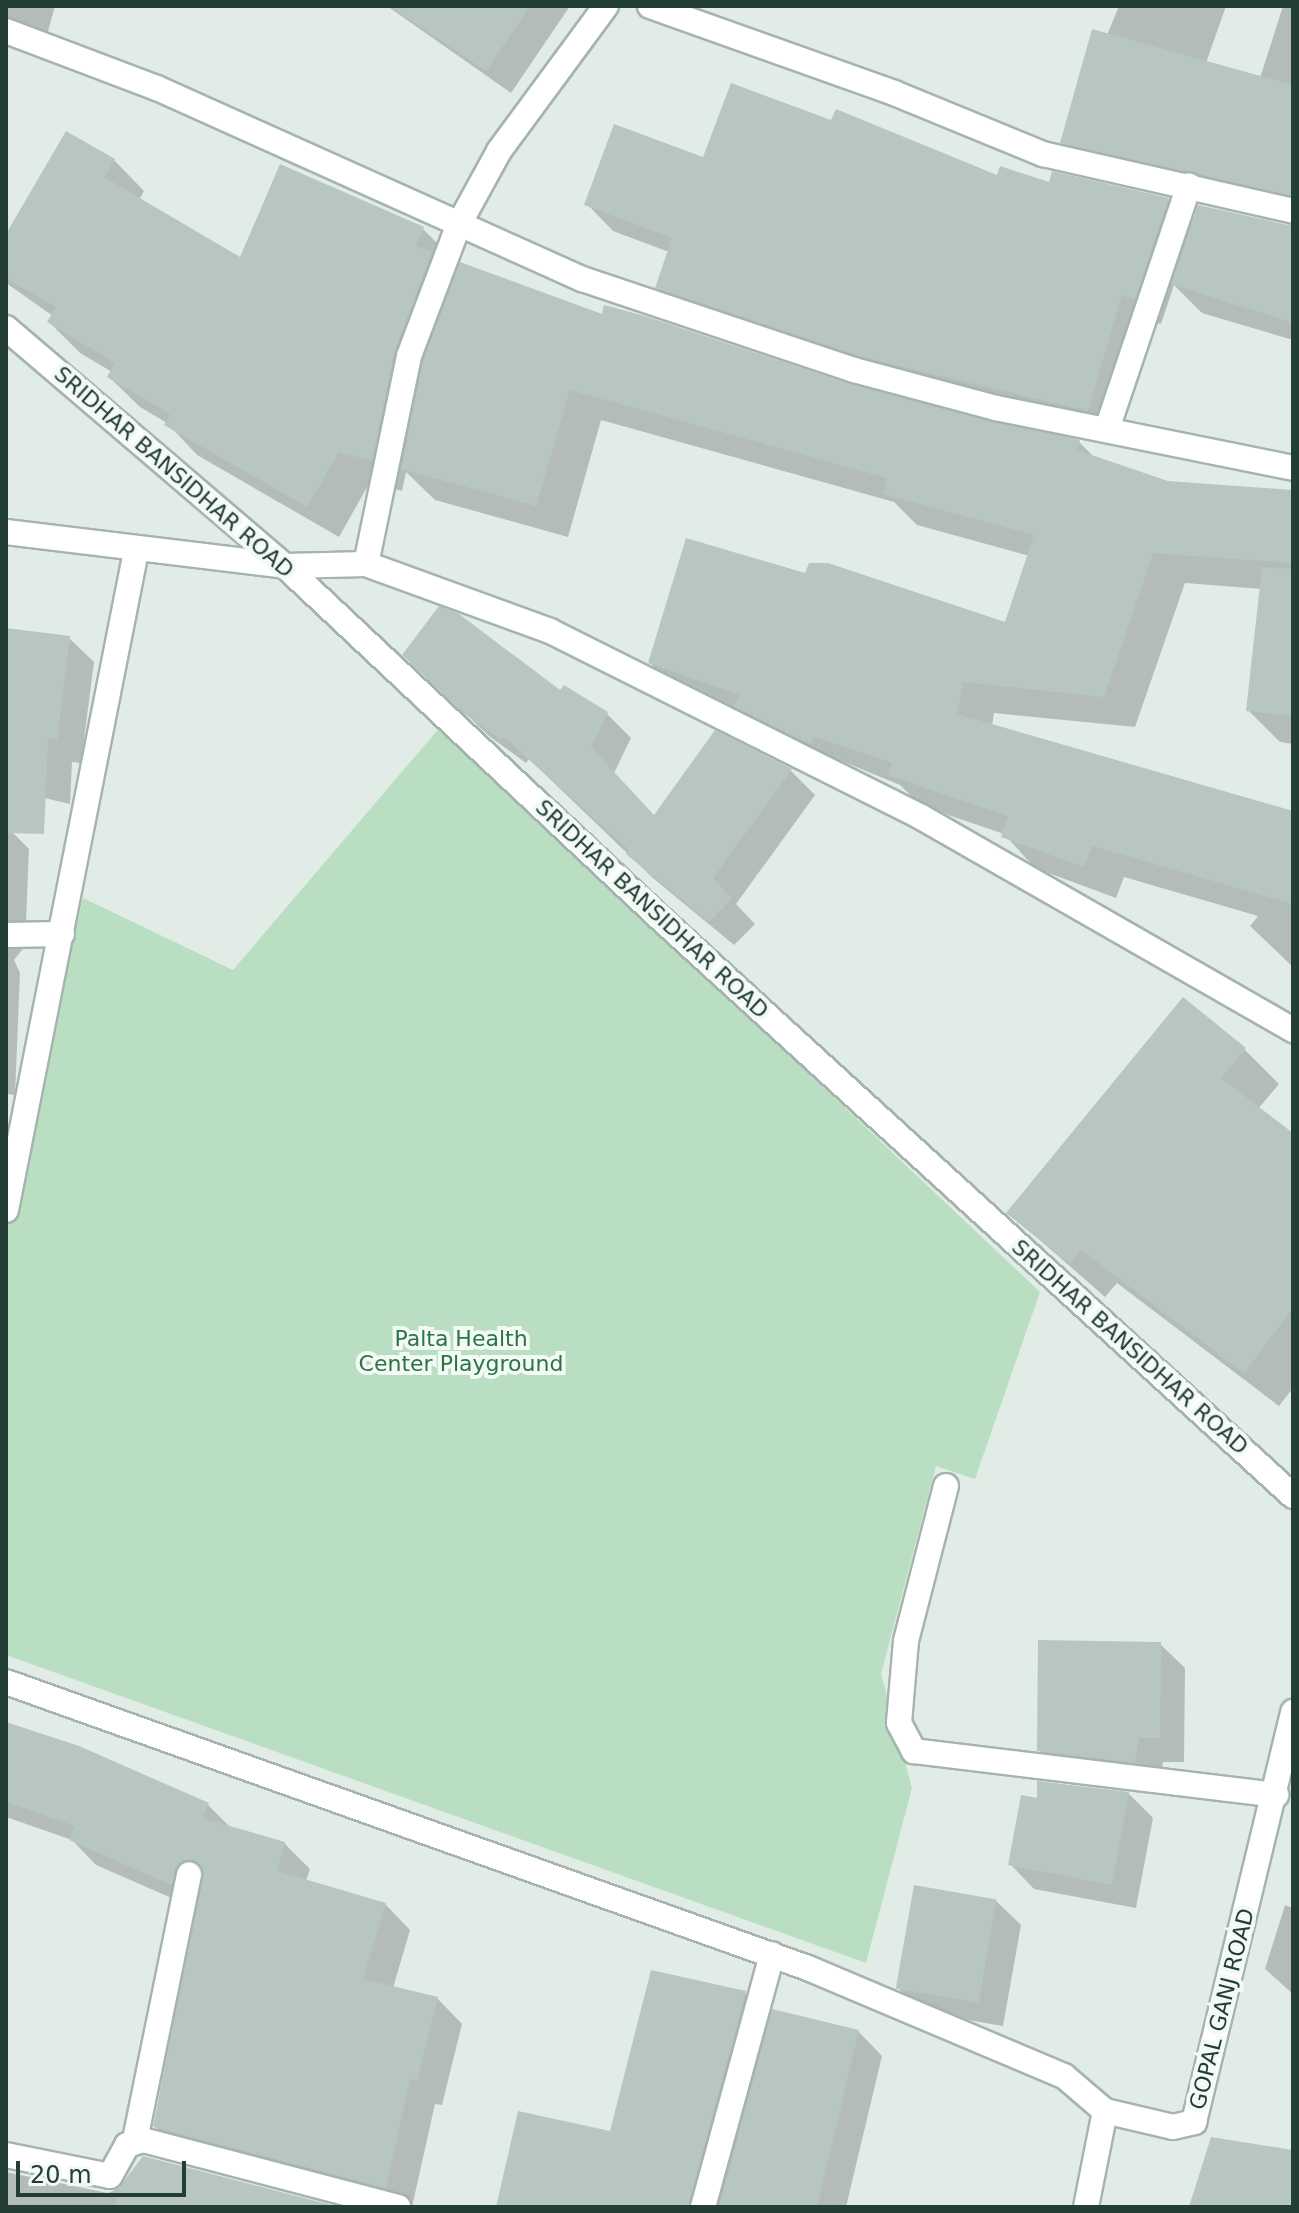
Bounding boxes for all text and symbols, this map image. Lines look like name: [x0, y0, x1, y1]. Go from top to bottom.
street label: SRIDHAR BANSIDHAR ROAD: [49, 361, 299, 583]
street label: SRIDHAR BANSIDHAR ROAD: [530, 794, 774, 1024]
street label: SRIDHAR BANSIDHAR ROAD: [1006, 1234, 1254, 1460]
park label: Palta Health Center Playground: [359, 1325, 563, 1376]
street label: GOPAL GANJ ROAD: [1184, 1905, 1260, 2113]
scale bar: [20, 2145, 190, 2195]
text: 20 m: [30, 2161, 92, 2189]

